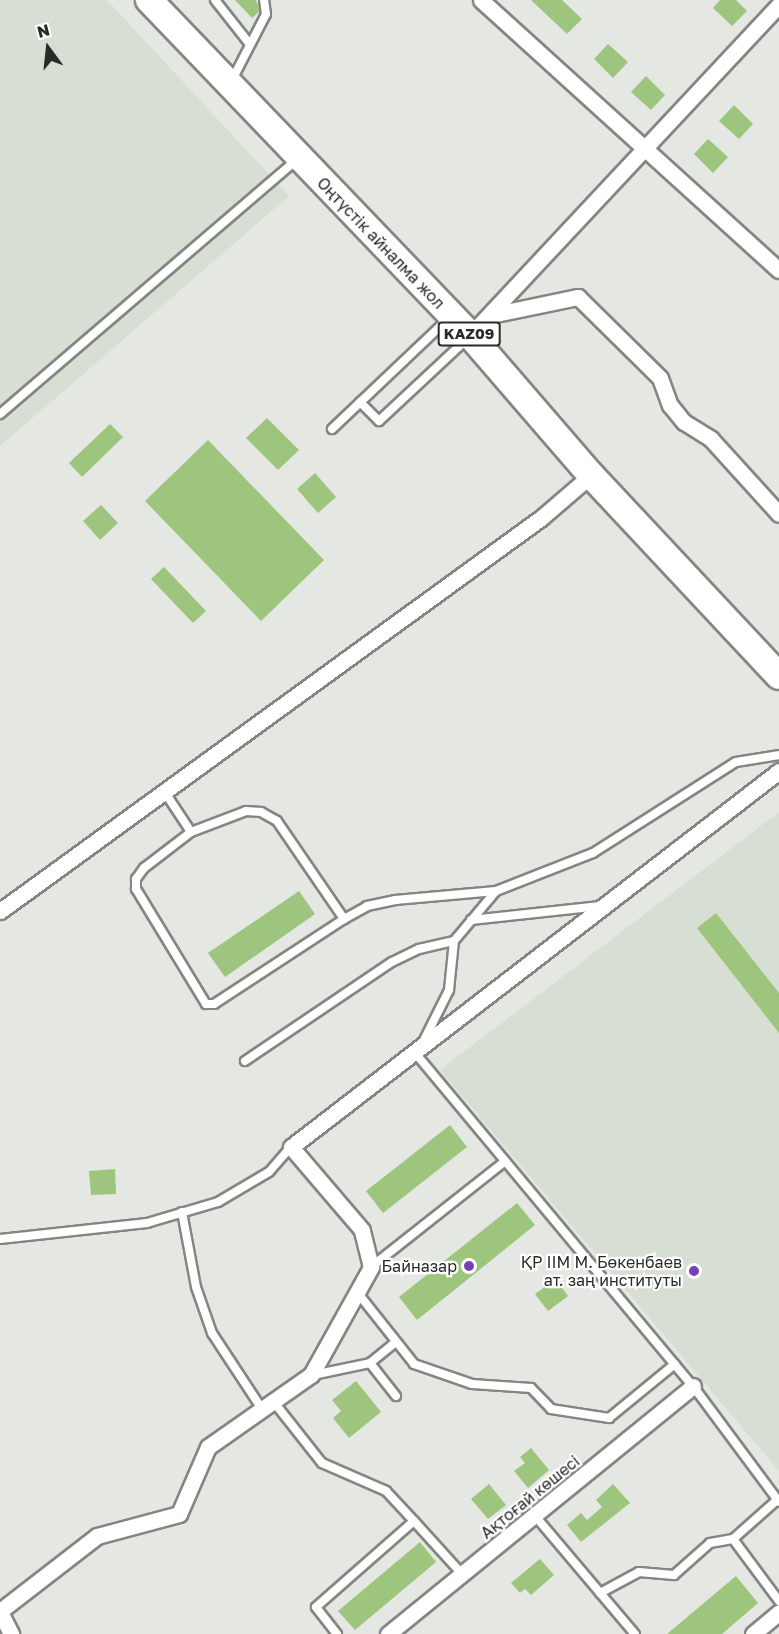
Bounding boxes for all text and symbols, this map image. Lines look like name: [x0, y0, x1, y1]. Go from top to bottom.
north arrow: [18, 18, 78, 78]
text: N: [35, 19, 52, 42]
street label: Оңтүстік айналма жол: [313, 173, 449, 313]
road number: KAZ09: [438, 322, 500, 346]
place label: ҚР ІІМ М. Бөкенбаев ат. заң институты: [521, 1252, 682, 1290]
place label: Байназар: [381, 1256, 457, 1276]
marker: Байназар: [462, 1259, 476, 1273]
marker: ҚР ІІМ М. Бөкенбаев ат. заң институты: [687, 1264, 701, 1278]
street label: Ақтоғай көшесі: [477, 1451, 583, 1543]

